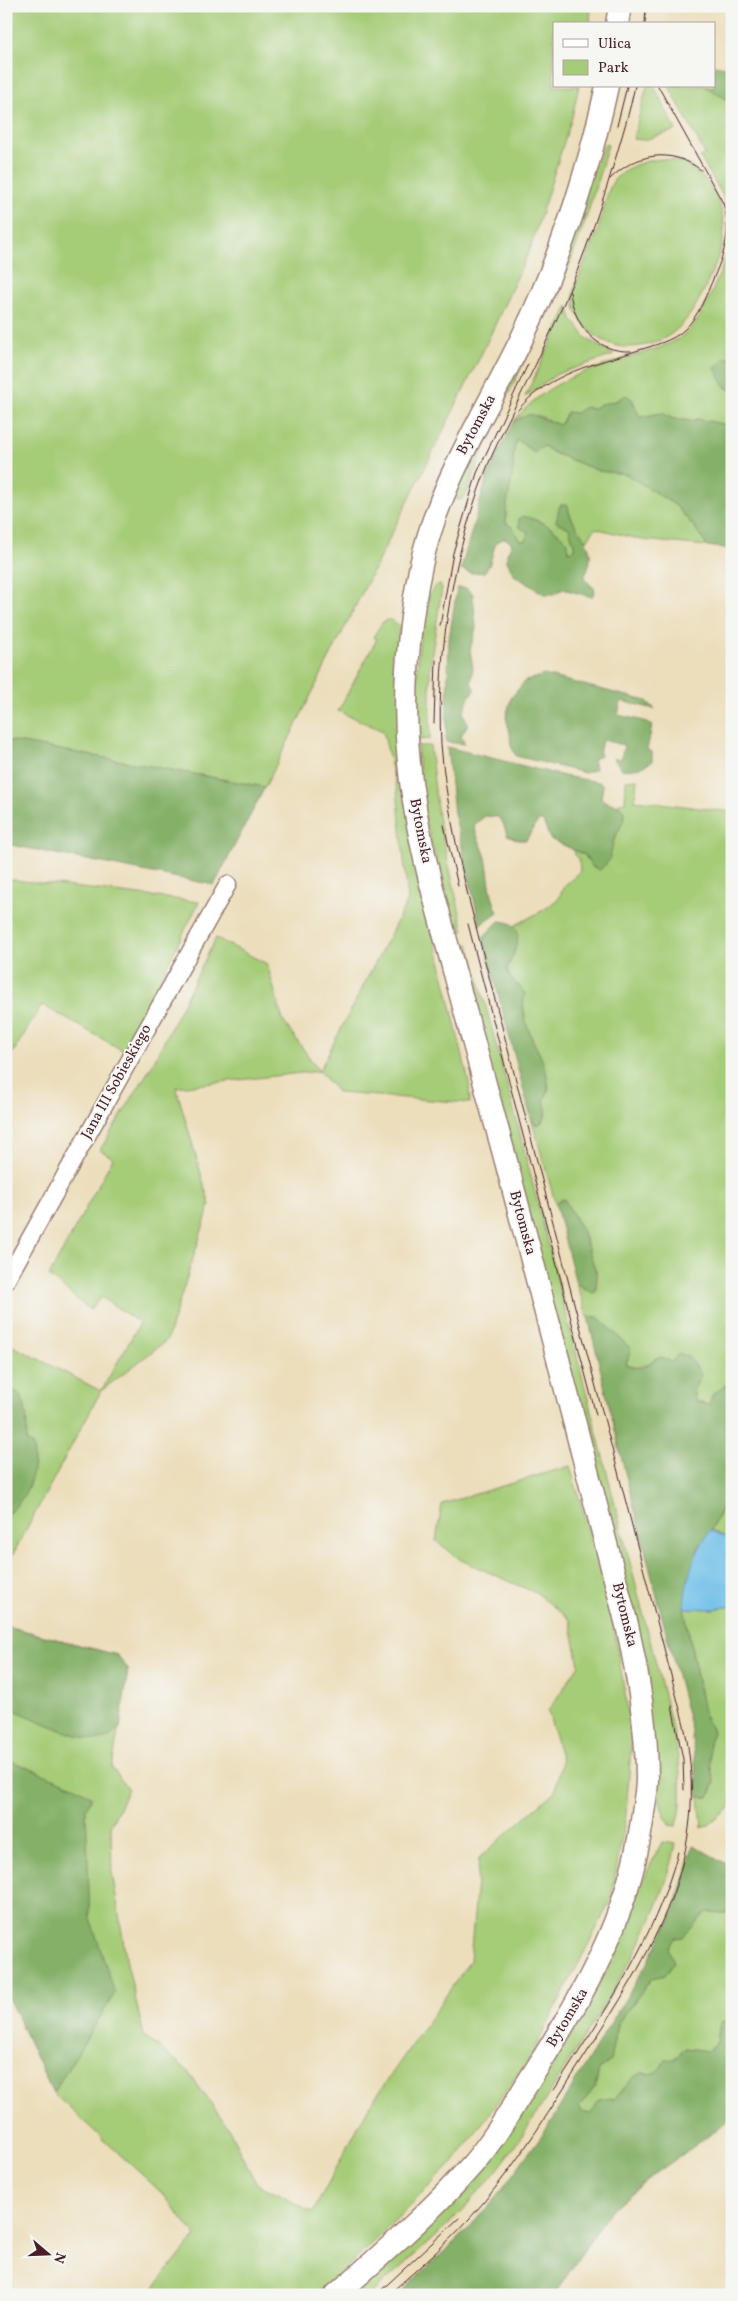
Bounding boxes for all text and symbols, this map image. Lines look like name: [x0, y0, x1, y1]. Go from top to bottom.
legend: [553, 22, 716, 88]
text: Ulica: [598, 34, 631, 55]
text: Park: [598, 58, 629, 79]
street label: Bytomska: [452, 391, 502, 459]
street label: Bytomska: [403, 797, 437, 865]
street label: Jana III Sobieskiego: [77, 1021, 157, 1143]
street label: Bytomska: [503, 1188, 541, 1258]
street label: Bytomska: [606, 1580, 642, 1650]
street label: Bytomska: [542, 1984, 594, 2052]
north arrow: [22, 2228, 72, 2278]
text: N: [48, 2250, 70, 2266]

